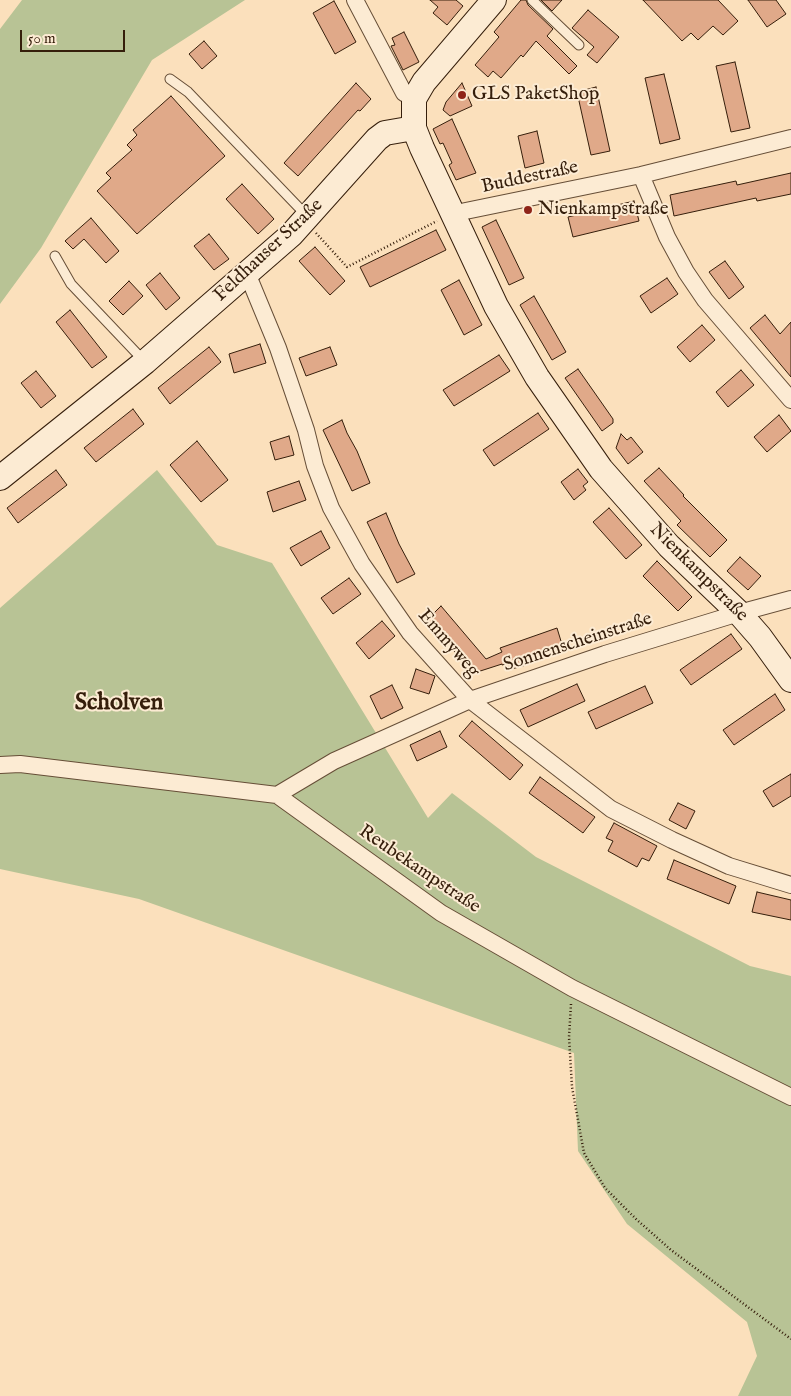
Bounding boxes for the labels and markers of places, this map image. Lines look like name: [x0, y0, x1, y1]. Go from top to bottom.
place label: GLS PaketShop: [472, 84, 599, 106]
marker: GLS PaketShop: [456, 89, 468, 101]
place label: Nienkampstraße: [538, 199, 668, 221]
marker: Nienkampstraße: [522, 204, 534, 216]

